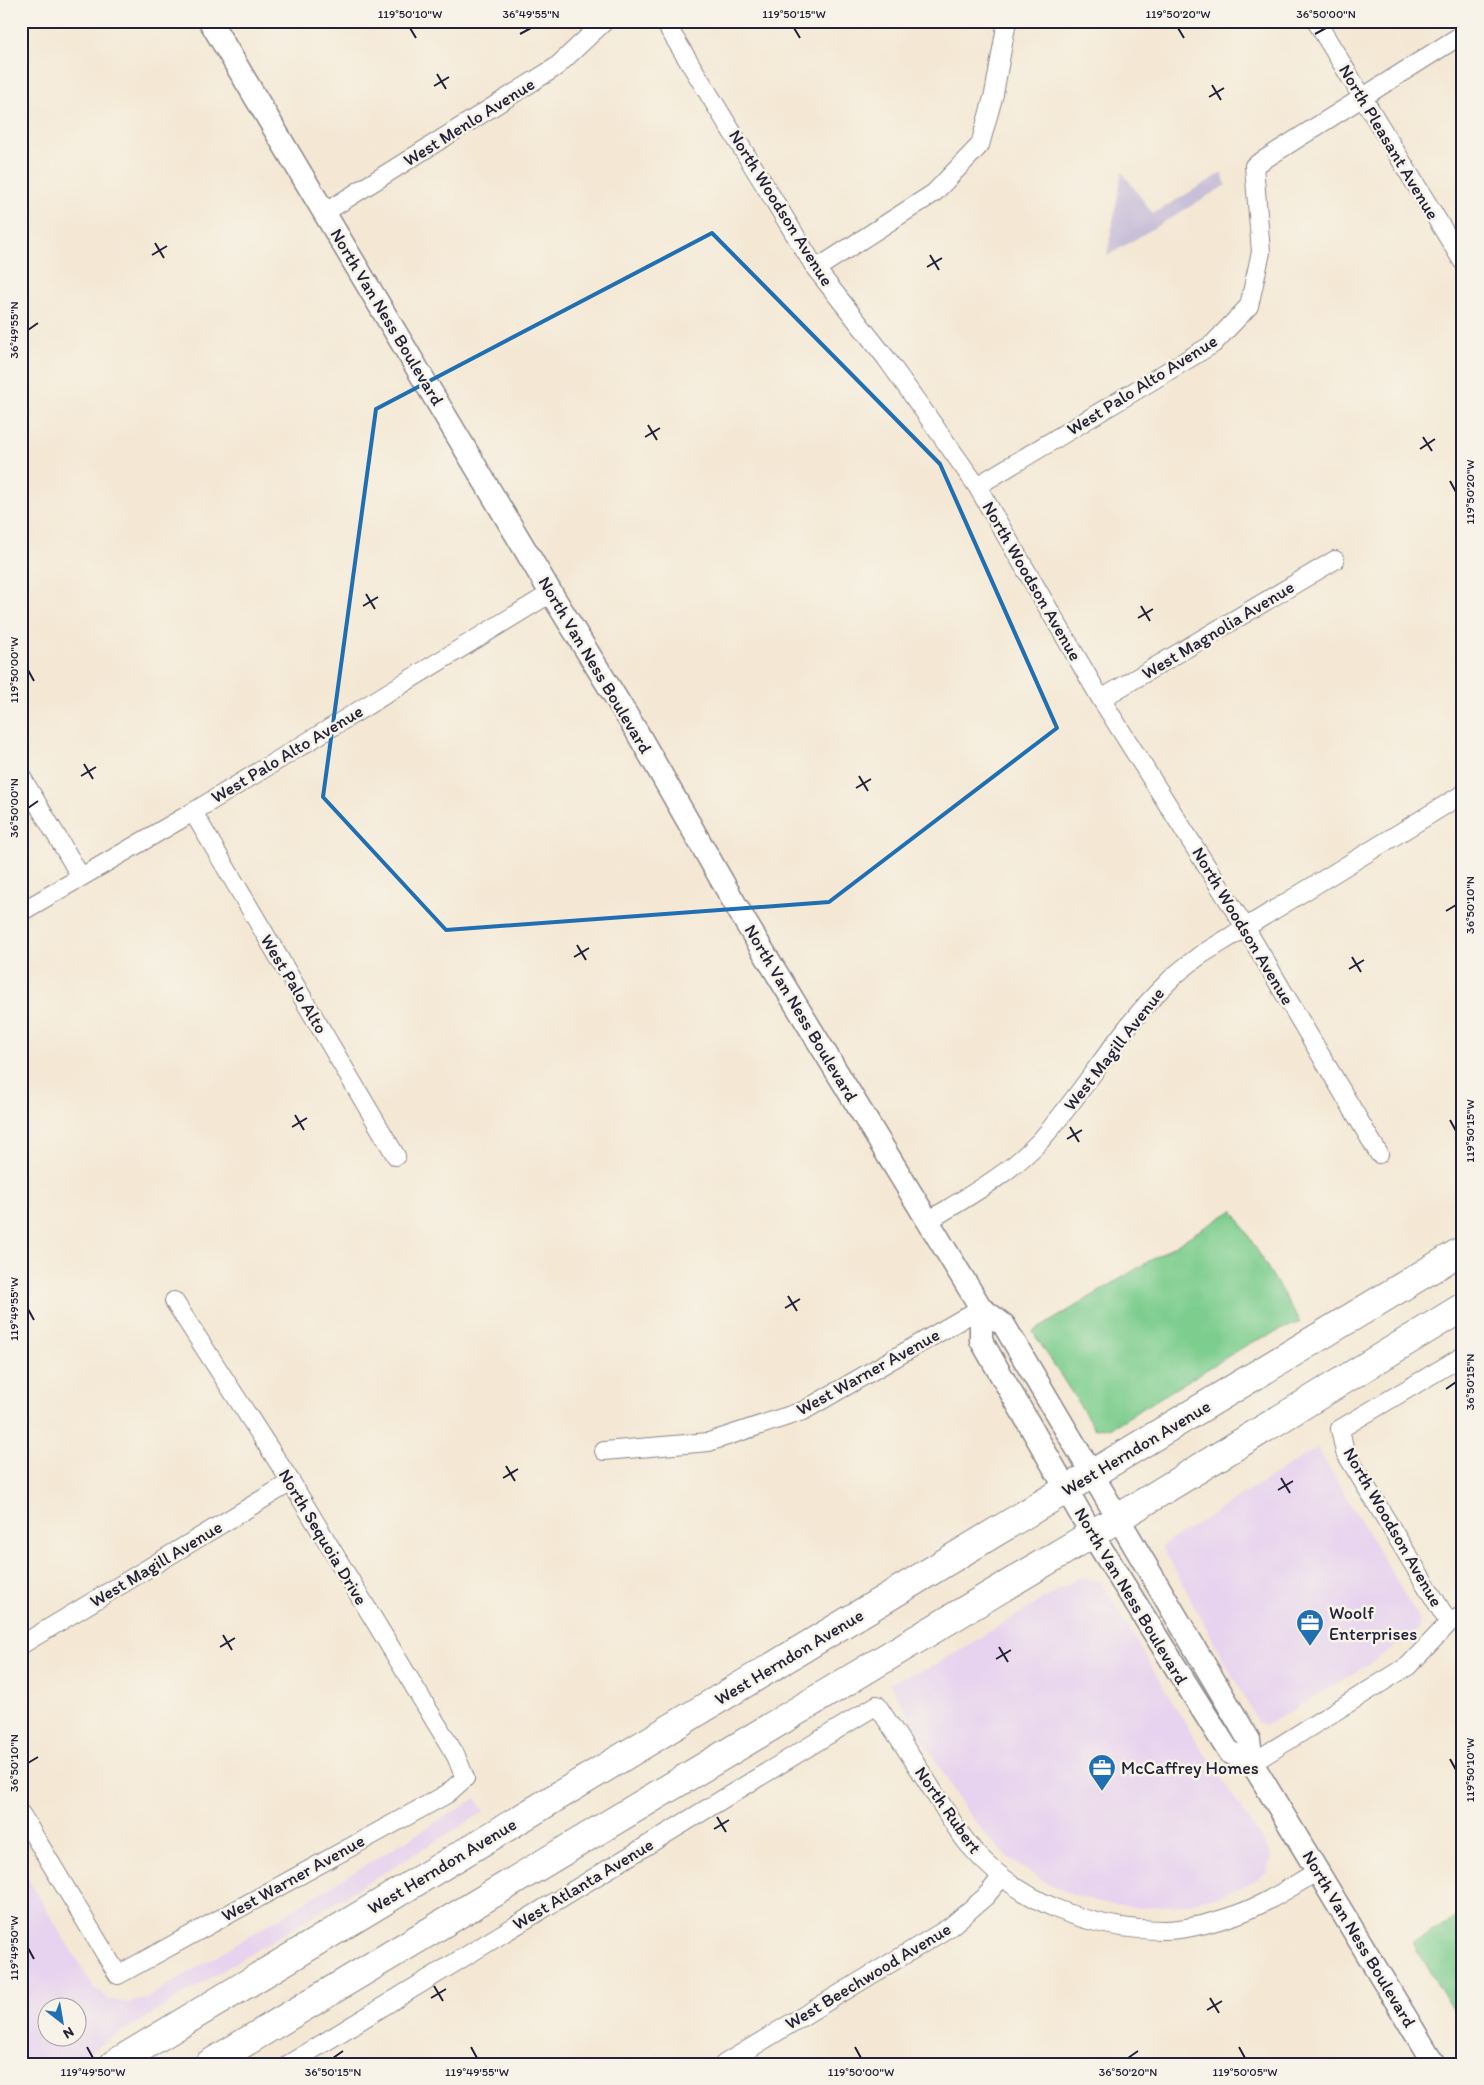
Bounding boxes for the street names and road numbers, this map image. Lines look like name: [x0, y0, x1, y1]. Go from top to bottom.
street label: North Pleasant Avenue: [1334, 60, 1444, 224]
street label: West Menlo Avenue: [399, 73, 539, 171]
street label: North Woodson Avenue: [724, 126, 838, 290]
street label: North Van Ness Boulevard: [325, 224, 449, 410]
street label: West Palo Alto Avenue: [1063, 330, 1221, 440]
street label: North Woodson Avenue: [977, 497, 1087, 665]
street label: North Van Ness Boulevard: [533, 572, 657, 758]
street label: West Magnolia Avenue: [1138, 576, 1298, 684]
street label: West Palo Alto Avenue: [207, 700, 367, 808]
street label: North Woodson Avenue: [1187, 843, 1299, 1009]
street label: North Van Ness Boulevard: [739, 920, 863, 1106]
street label: West Palo Alto: [256, 930, 332, 1038]
street label: West Magill Avenue: [1059, 983, 1169, 1115]
street label: West Warner Avenue: [793, 1324, 943, 1420]
street label: West Herndon Avenue: [1058, 1395, 1214, 1501]
street label: North Woodson Avenue: [1338, 1443, 1448, 1611]
street label: North Sequoia Drive: [274, 1465, 372, 1609]
street label: North Van Ness Boulevard: [1069, 1503, 1193, 1689]
street label: West Magill Avenue: [86, 1516, 226, 1612]
street label: West Herndon Avenue: [711, 1604, 867, 1710]
street label: North Rubert: [910, 1762, 986, 1858]
street label: West Herndon Avenue: [364, 1813, 520, 1919]
street label: West Warner Avenue: [218, 1830, 368, 1926]
street label: West Atlanta Avenue: [509, 1833, 657, 1935]
street label: North Van Ness Boulevard: [1297, 1846, 1421, 2032]
street label: West Beechwood Avenue: [781, 1918, 955, 2034]

